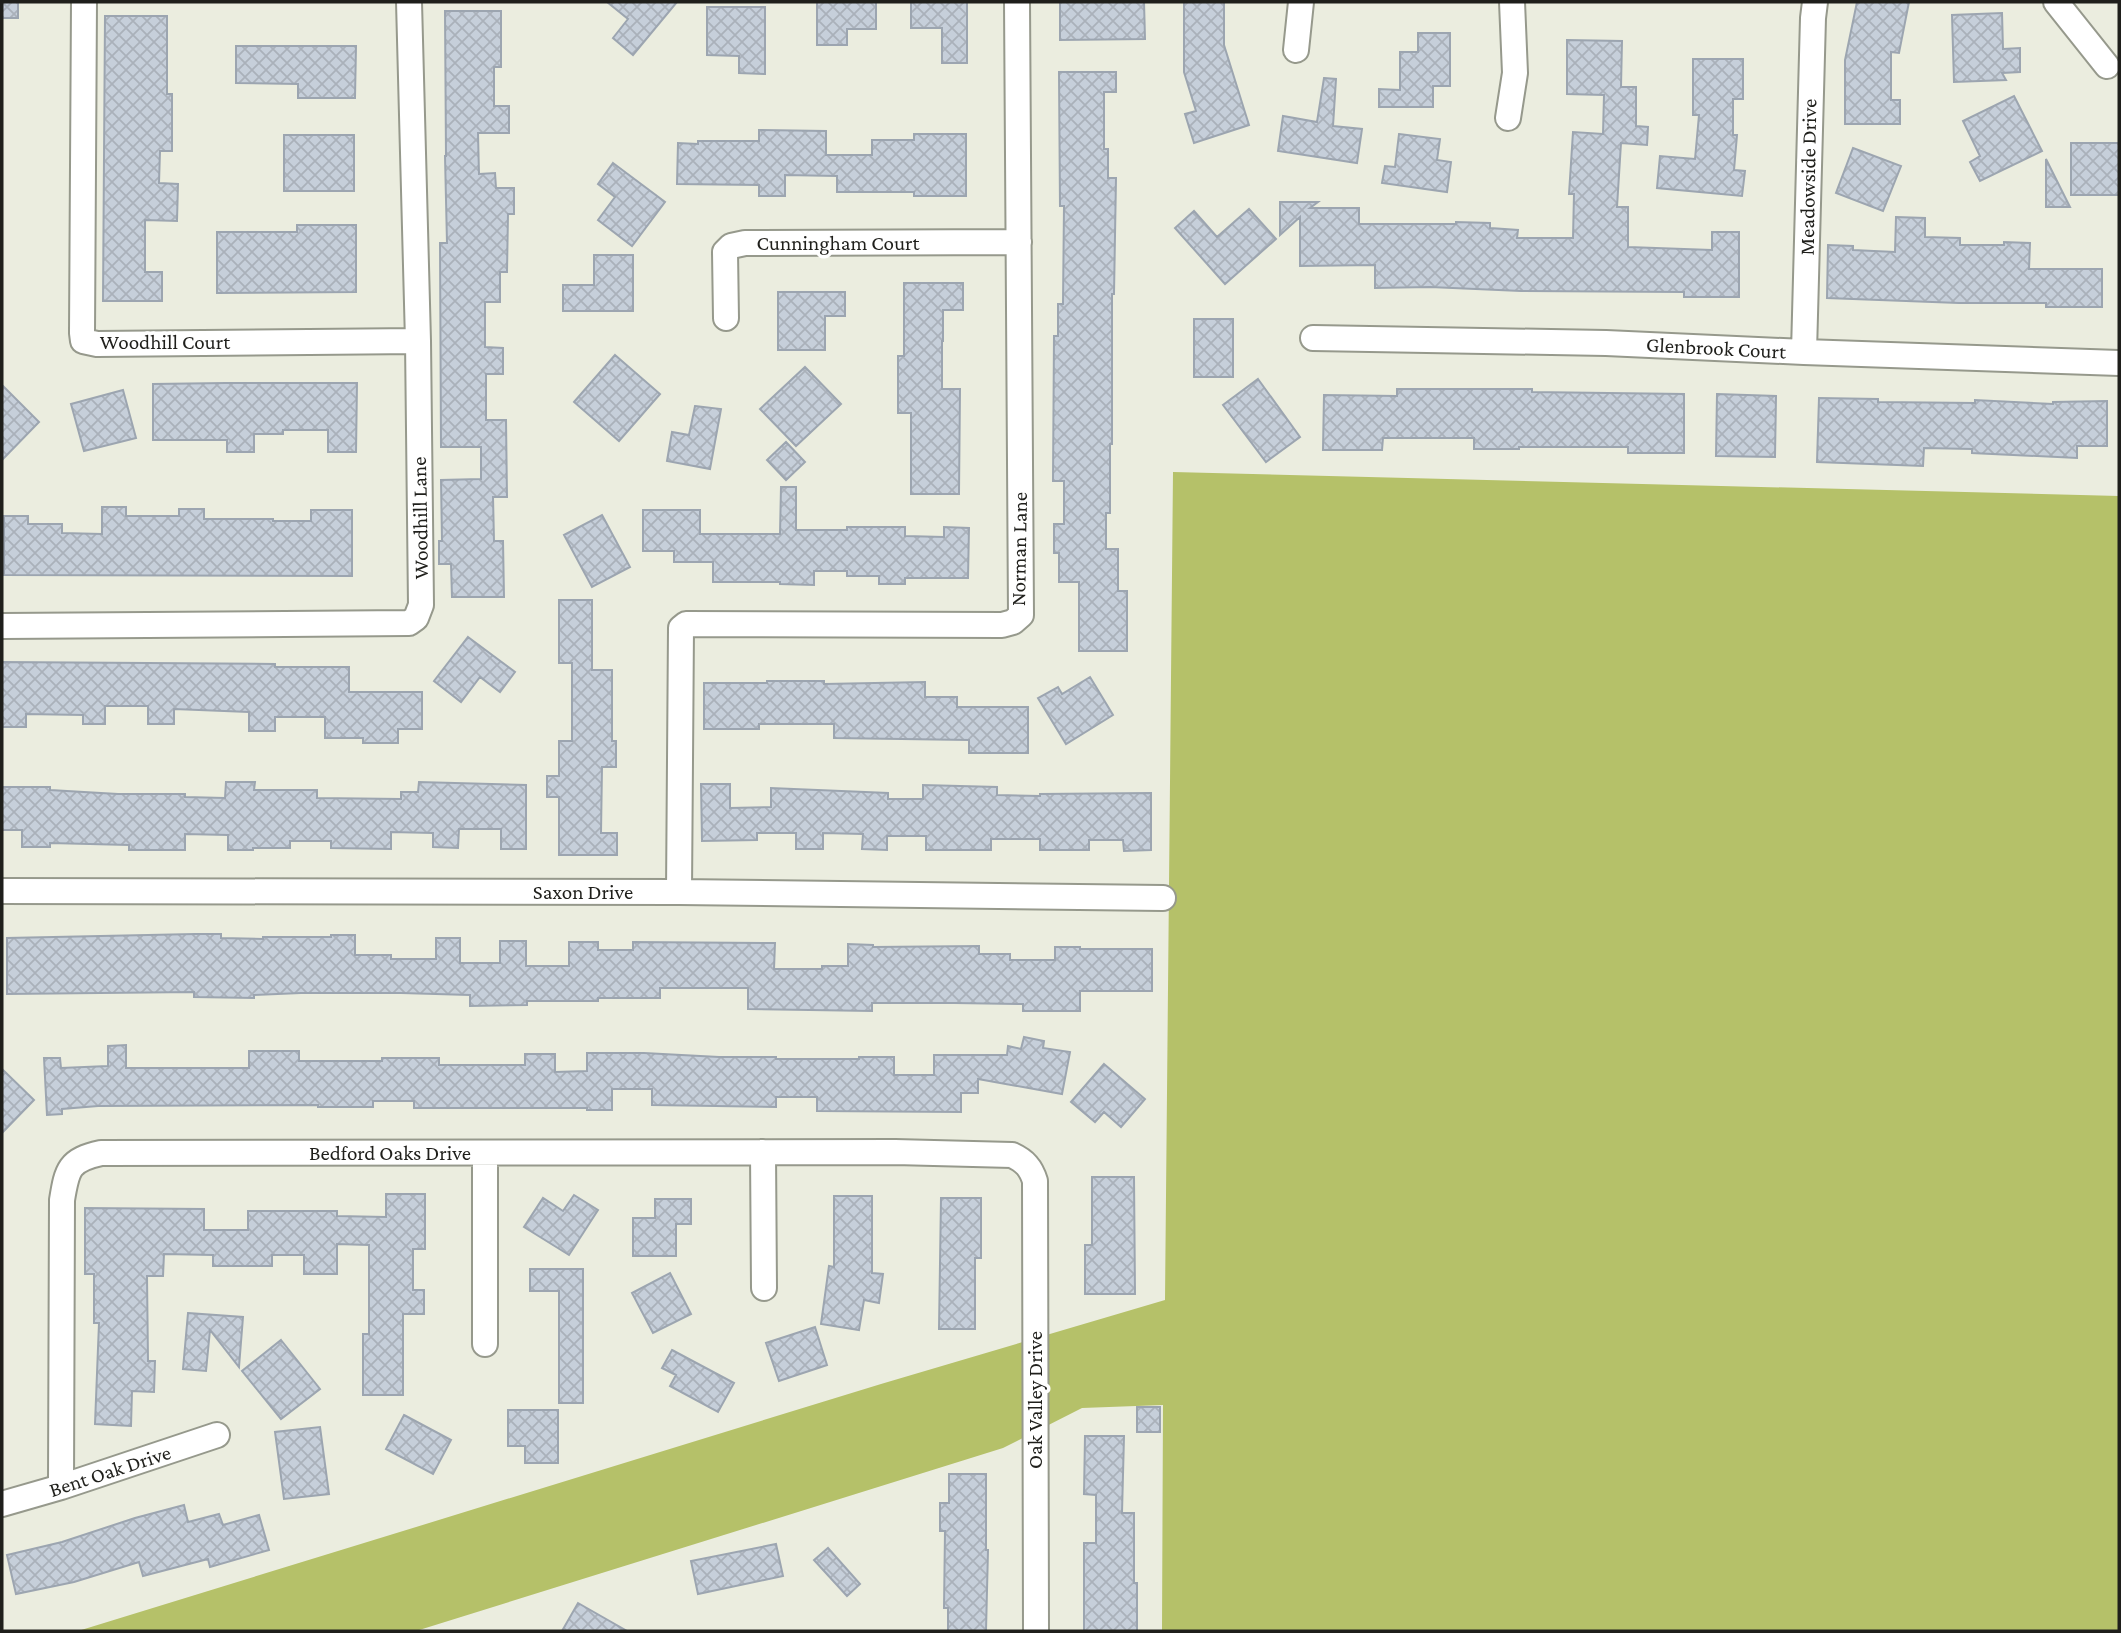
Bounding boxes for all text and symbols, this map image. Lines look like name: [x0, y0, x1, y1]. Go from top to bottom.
street label: Meadowside Drive: [1795, 98, 1821, 256]
street label: Cunningham Court: [757, 231, 921, 255]
street label: Woodhill Court: [100, 330, 231, 354]
street label: Glenbrook Court: [1645, 332, 1788, 364]
street label: Woodhill Lane: [407, 456, 433, 580]
street label: Norman Lane: [1006, 492, 1032, 606]
street label: Saxon Drive: [533, 880, 633, 904]
street label: Bedford Oaks Drive: [309, 1141, 471, 1165]
street label: Oak Valley Drive: [1023, 1331, 1047, 1469]
street label: Bent Oak Drive: [46, 1440, 174, 1502]

